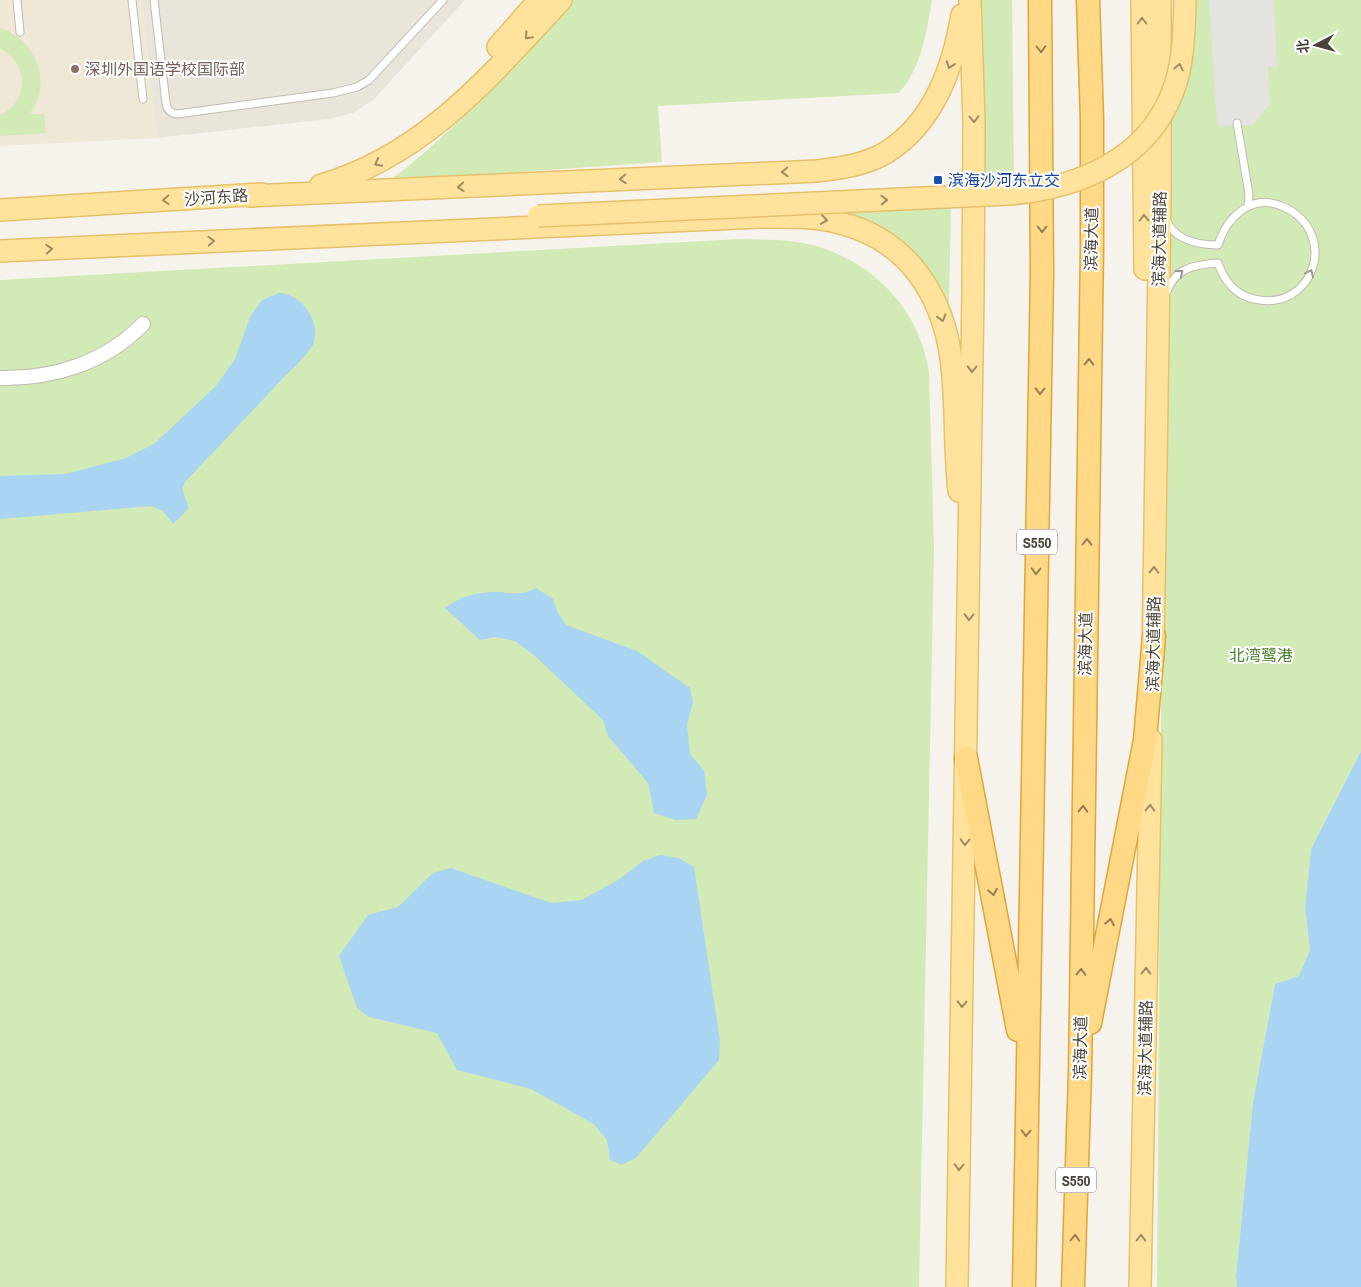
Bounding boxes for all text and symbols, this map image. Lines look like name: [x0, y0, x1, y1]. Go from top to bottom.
one-way arrow: [1137, 17, 1147, 24]
north arrow: [1291, 20, 1341, 70]
one-way arrow: [525, 30, 534, 39]
text: 北: [1293, 38, 1313, 54]
one-way arrow: [1036, 45, 1046, 53]
place label: 深圳外国语学校国际部: [85, 58, 245, 80]
one-way arrow: [946, 60, 956, 68]
marker: 深圳外国语学校国际部: [69, 63, 81, 75]
one-way arrow: [1173, 63, 1184, 72]
one-way arrow: [969, 115, 979, 123]
one-way arrow: [374, 157, 383, 167]
one-way arrow: [781, 167, 789, 178]
place label: 滨海沙河东立交: [948, 169, 1060, 191]
one-way arrow: [619, 174, 627, 185]
marker: 滨海沙河东立交: [932, 174, 944, 186]
one-way arrow: [456, 181, 464, 192]
street label: 沙河东路: [183, 184, 249, 210]
street label: 滨海大道辅路: [1147, 191, 1171, 287]
one-way arrow: [161, 195, 169, 206]
one-way arrow: [880, 195, 888, 206]
street label: 滨海大道: [1079, 207, 1103, 271]
one-way arrow: [821, 214, 829, 225]
one-way arrow: [1138, 214, 1149, 222]
one-way arrow: [1037, 225, 1047, 233]
one-way arrow: [207, 236, 215, 247]
one-way arrow: [45, 243, 53, 254]
one-way arrow: [1304, 269, 1314, 278]
one-way arrow: [1174, 271, 1183, 279]
one-way arrow: [937, 314, 947, 322]
one-way arrow: [1084, 357, 1094, 365]
one-way arrow: [967, 365, 977, 373]
one-way arrow: [1034, 387, 1045, 395]
road number: S550: [1017, 530, 1057, 554]
one-way arrow: [1082, 537, 1092, 545]
one-way arrow: [1149, 566, 1159, 574]
one-way arrow: [1031, 567, 1042, 575]
street label: 滨海大道辅路: [1141, 596, 1165, 692]
street label: 滨海大道: [1073, 612, 1097, 676]
one-way arrow: [964, 614, 974, 621]
park label: 北湾鹭港: [1229, 644, 1293, 666]
one-way arrow: [1145, 804, 1155, 812]
one-way arrow: [1078, 805, 1088, 812]
one-way arrow: [960, 838, 970, 846]
one-way arrow: [987, 887, 997, 896]
one-way arrow: [1104, 918, 1115, 927]
one-way arrow: [1076, 967, 1086, 975]
one-way arrow: [1141, 967, 1152, 975]
one-way arrow: [957, 1000, 967, 1008]
street label: 滨海大道辅路: [1133, 1000, 1157, 1096]
street label: 滨海大道: [1068, 1016, 1092, 1080]
one-way arrow: [1021, 1129, 1031, 1137]
one-way arrow: [954, 1163, 965, 1171]
road number: S550: [1056, 1168, 1096, 1192]
one-way arrow: [1069, 1234, 1080, 1242]
one-way arrow: [1136, 1234, 1146, 1242]

